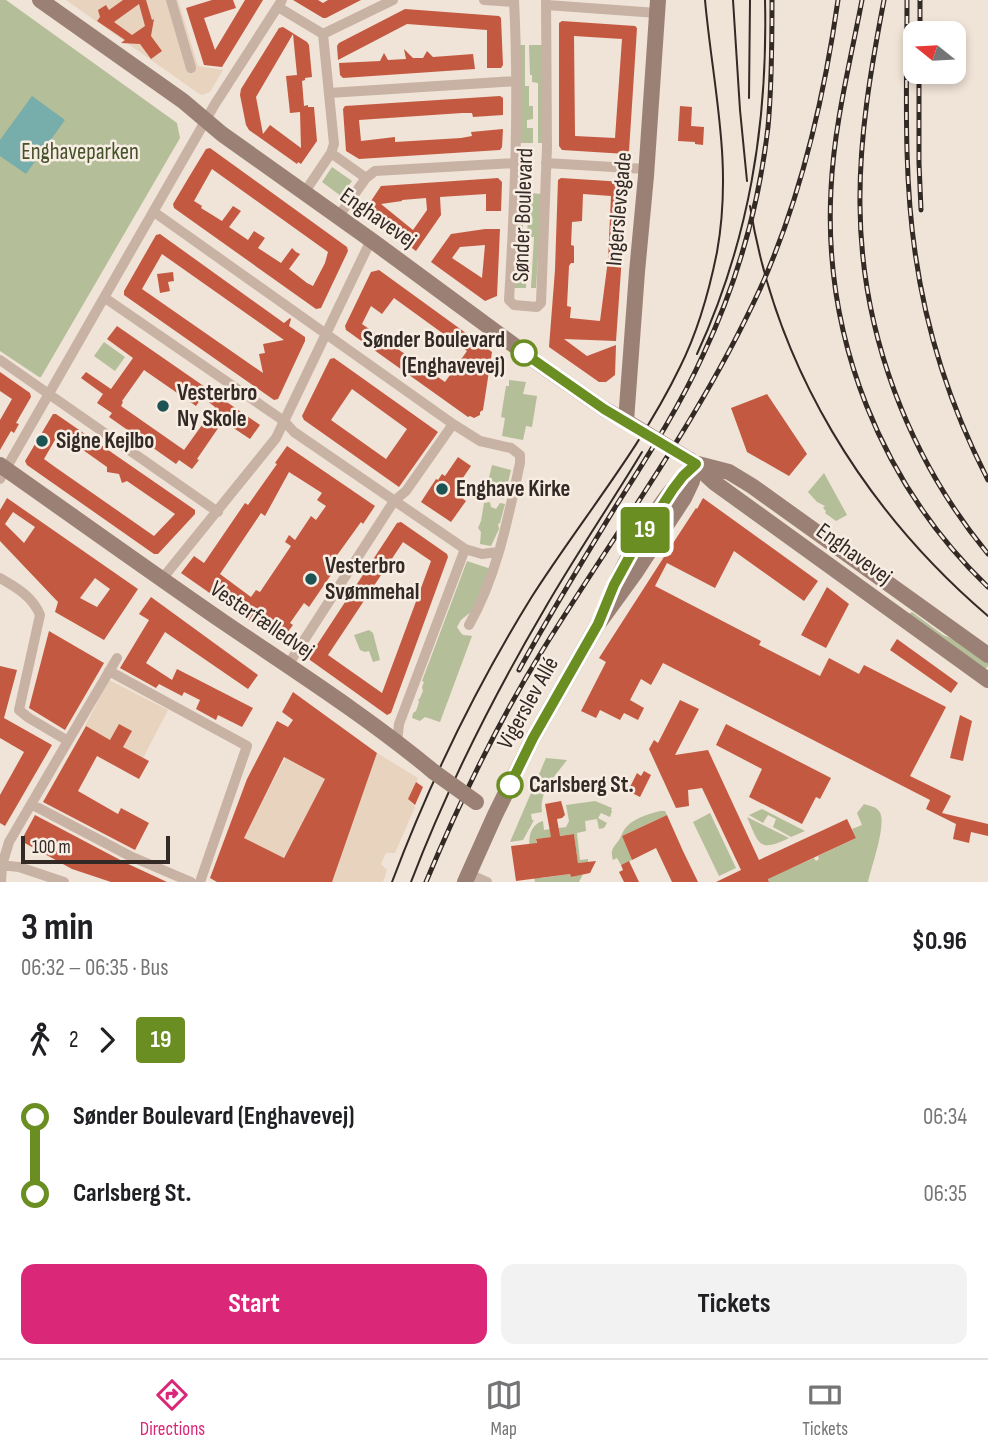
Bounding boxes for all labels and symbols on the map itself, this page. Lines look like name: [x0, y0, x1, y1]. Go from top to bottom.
north arrow: [903, 21, 966, 84]
park label: Enghaveparken: [21, 138, 139, 166]
street label: Sønder Boulevard: [507, 147, 539, 283]
street label: Ingerslevsgade: [600, 151, 638, 267]
street label: Enghavevej: [334, 182, 422, 254]
place label: Sønder Boulevard (Enghavevej): [363, 326, 505, 380]
marker: Sønder Boulevard (Enghavevej): [511, 340, 537, 366]
place label: Vesterbro Ny Skole: [177, 379, 257, 433]
marker: Vesterbro Ny Skole: [155, 398, 171, 414]
place label: Signe Kejlbo: [56, 427, 154, 455]
marker: Signe Kejlbo: [34, 433, 50, 449]
place label: Enghave Kirke: [456, 475, 570, 503]
marker: Enghave Kirke: [434, 481, 450, 497]
line badge: 19: [614, 507, 676, 553]
street label: Enghavevej: [811, 517, 897, 591]
place label: Vesterbro Svømmehal: [325, 552, 419, 606]
marker: Vesterbro Svømmehal: [303, 571, 319, 587]
street label: Vesterfælledvej: [205, 575, 319, 665]
street label: Vigerslev Allé: [491, 652, 565, 754]
place label: Carlsberg St.: [529, 771, 634, 799]
marker: Carlsberg St.: [497, 772, 523, 798]
scale bar: [21, 833, 170, 865]

